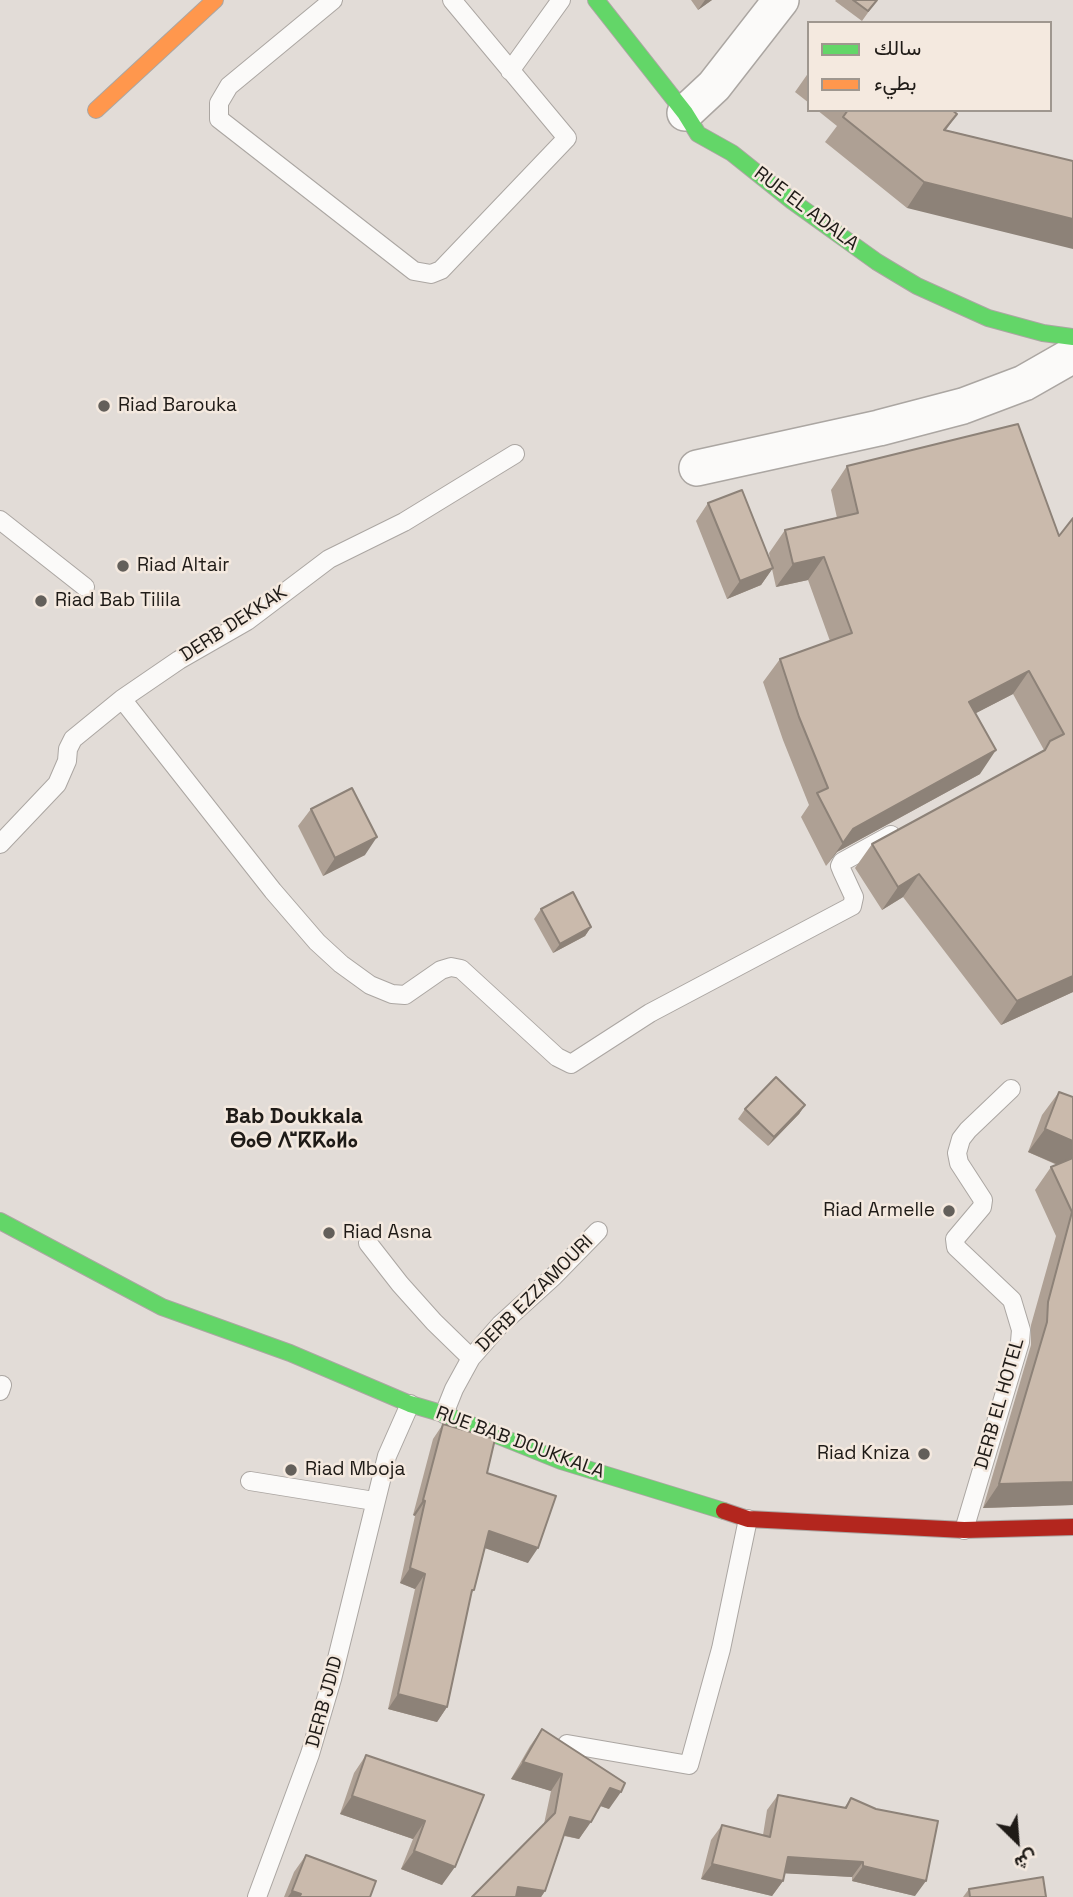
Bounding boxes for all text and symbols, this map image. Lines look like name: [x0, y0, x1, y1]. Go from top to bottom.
legend: [807, 21, 1052, 112]
text: سالك: [874, 34, 921, 61]
text: بطيء: [874, 69, 917, 96]
street label: RUE EL ADALA: [749, 162, 863, 256]
place label: Riad Barouka: [118, 395, 237, 417]
marker: Riad Barouka: [96, 398, 112, 414]
place label: Riad Altair: [137, 555, 229, 577]
marker: Riad Altair: [115, 558, 131, 574]
street label: DERB DEKKAK: [176, 581, 292, 667]
place label: Riad Bab Tilila: [55, 590, 181, 612]
marker: Riad Bab Tilila: [33, 593, 49, 609]
district label: Bab Doukkala ⴱⴰⴱ ⴷⵯⴽⴽⴰⵍⴰ: [225, 1104, 363, 1154]
place label: Riad Armelle: [823, 1200, 935, 1222]
marker: Riad Armelle: [941, 1203, 957, 1219]
place label: Riad Asna: [343, 1222, 432, 1244]
marker: Riad Asna: [321, 1225, 337, 1241]
street label: DERB EZZAMOURI: [472, 1231, 598, 1357]
street label: DERB EL HOTEL: [970, 1336, 1030, 1472]
street label: RUE BAB DOUKKALA: [433, 1402, 607, 1484]
place label: Riad Kniza: [817, 1443, 910, 1465]
marker: Riad Kniza: [916, 1446, 932, 1462]
place label: Riad Mboja: [305, 1459, 405, 1481]
marker: Riad Mboja: [283, 1462, 299, 1478]
street label: DERB JDID: [302, 1654, 348, 1750]
north arrow: [982, 1806, 1052, 1876]
text: ش: [1010, 1844, 1042, 1877]

